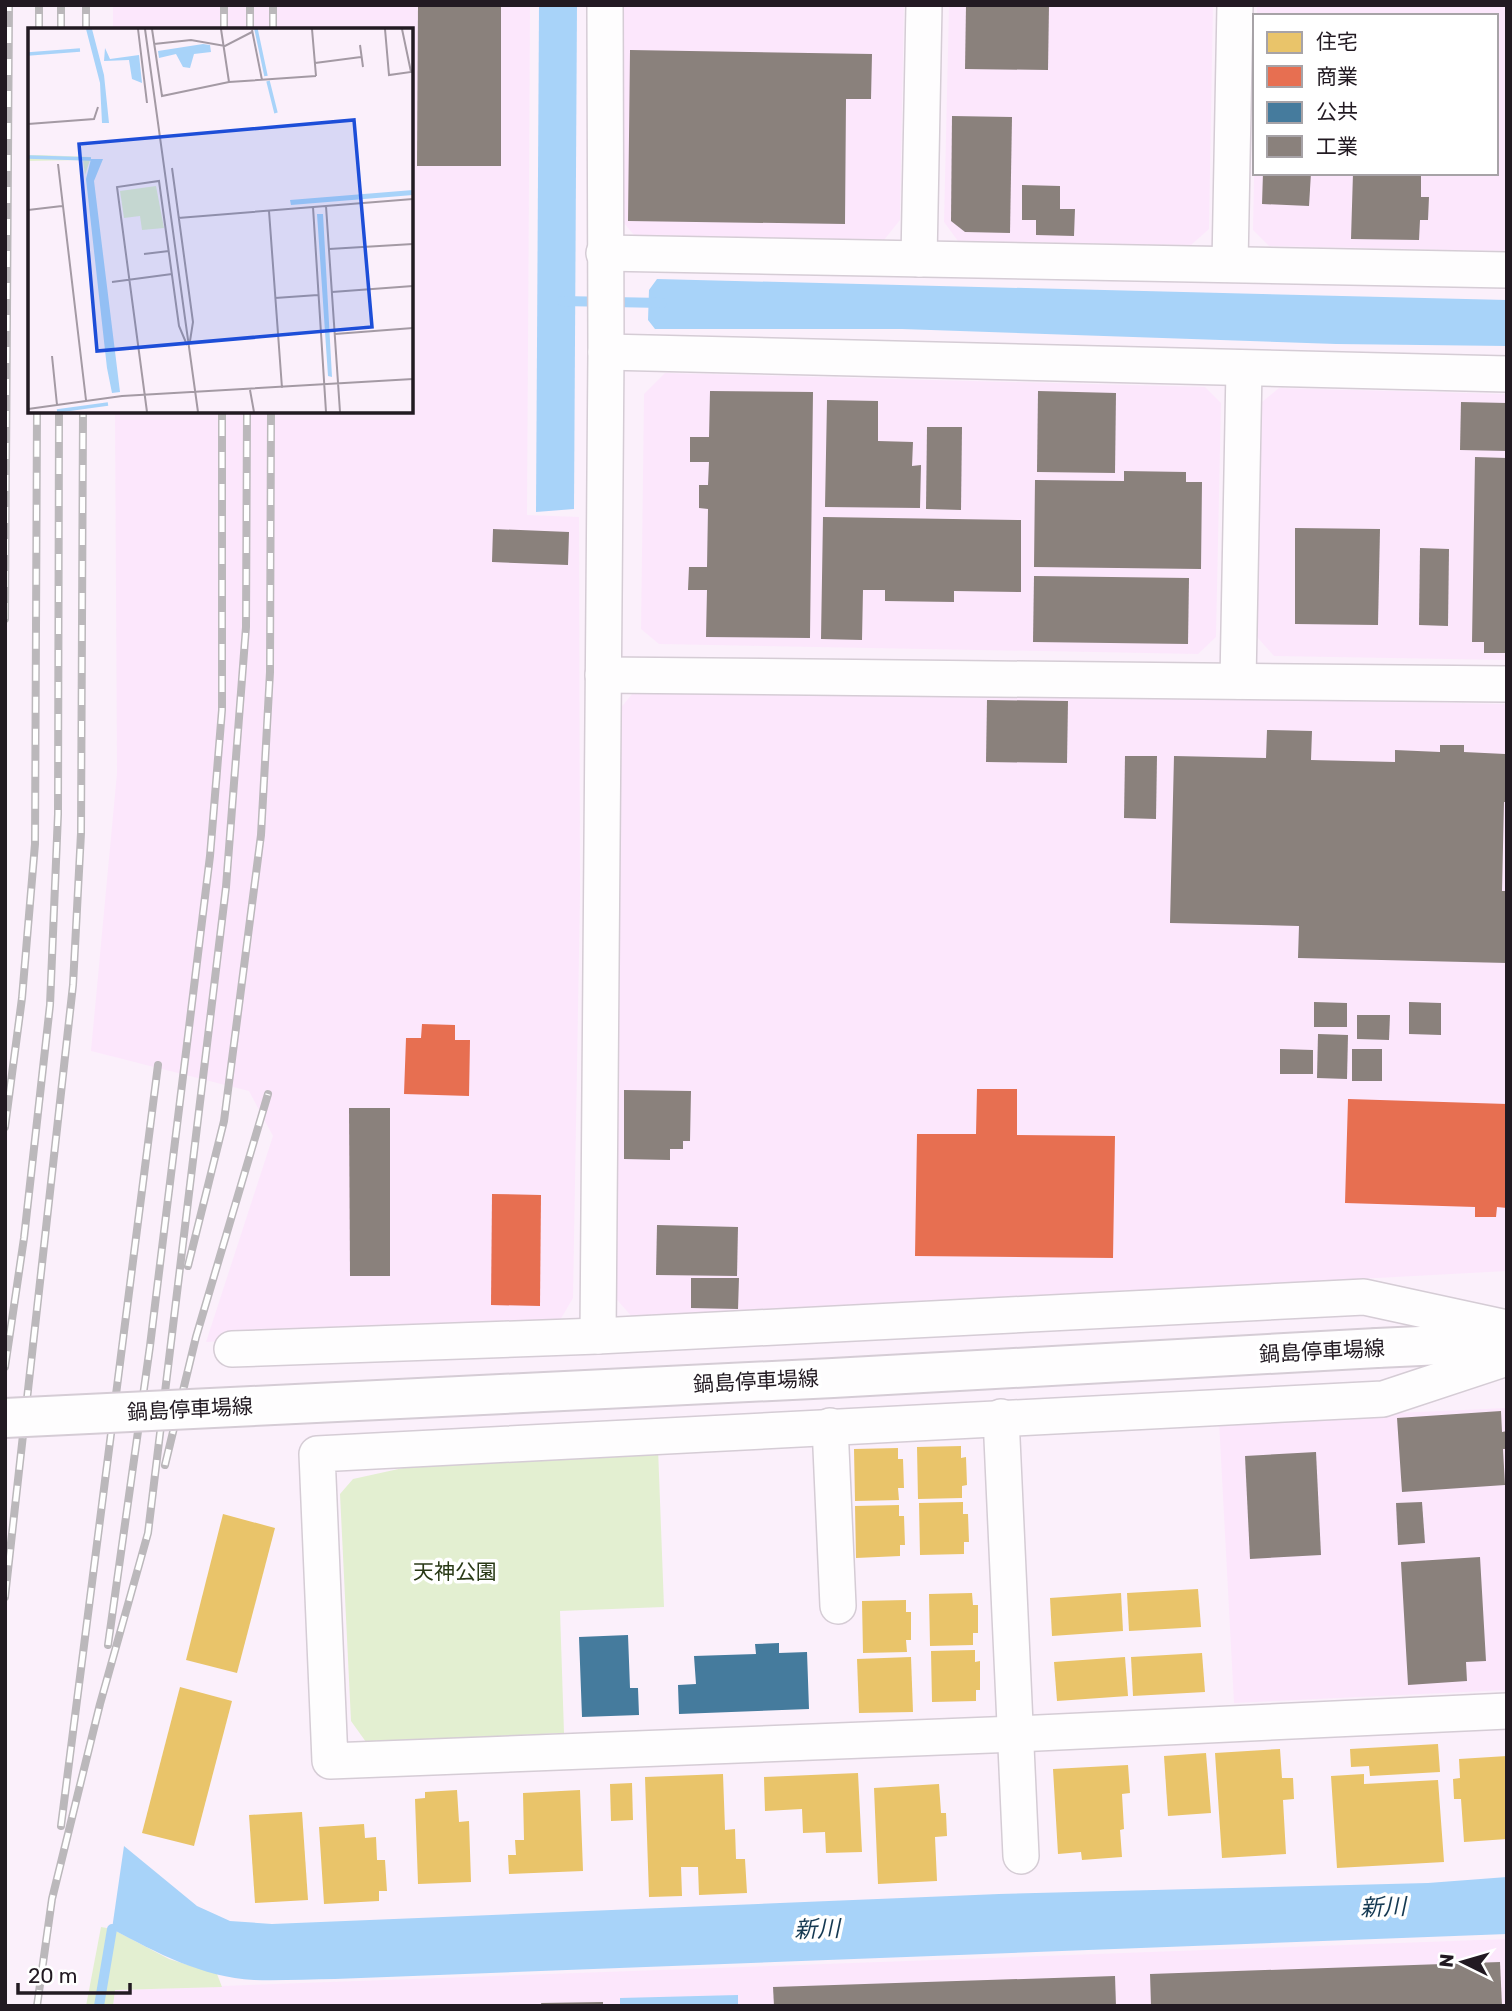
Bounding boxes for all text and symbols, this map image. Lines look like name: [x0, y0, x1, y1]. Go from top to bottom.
legend: [1253, 14, 1498, 175]
inset map: [28, 28, 413, 413]
text: 住宅: [1316, 29, 1358, 54]
text: 商業: [1316, 64, 1358, 89]
text: 公共: [1316, 99, 1358, 124]
text: 工業: [1316, 134, 1358, 159]
street label: 鍋島停車場線: [1258, 1335, 1386, 1367]
street label: 鍋島停車場線: [692, 1365, 820, 1397]
street label: 鍋島停車場線: [126, 1393, 254, 1425]
park label: 天神公園: [413, 1559, 497, 1584]
water label: 新川: [1360, 1892, 1409, 1922]
water label: 新川: [794, 1914, 843, 1944]
north arrow: [1428, 1927, 1498, 1997]
scale bar: [18, 1952, 130, 1996]
text: N: [1435, 1953, 1459, 1968]
text: 20 m: [28, 1963, 77, 1988]

